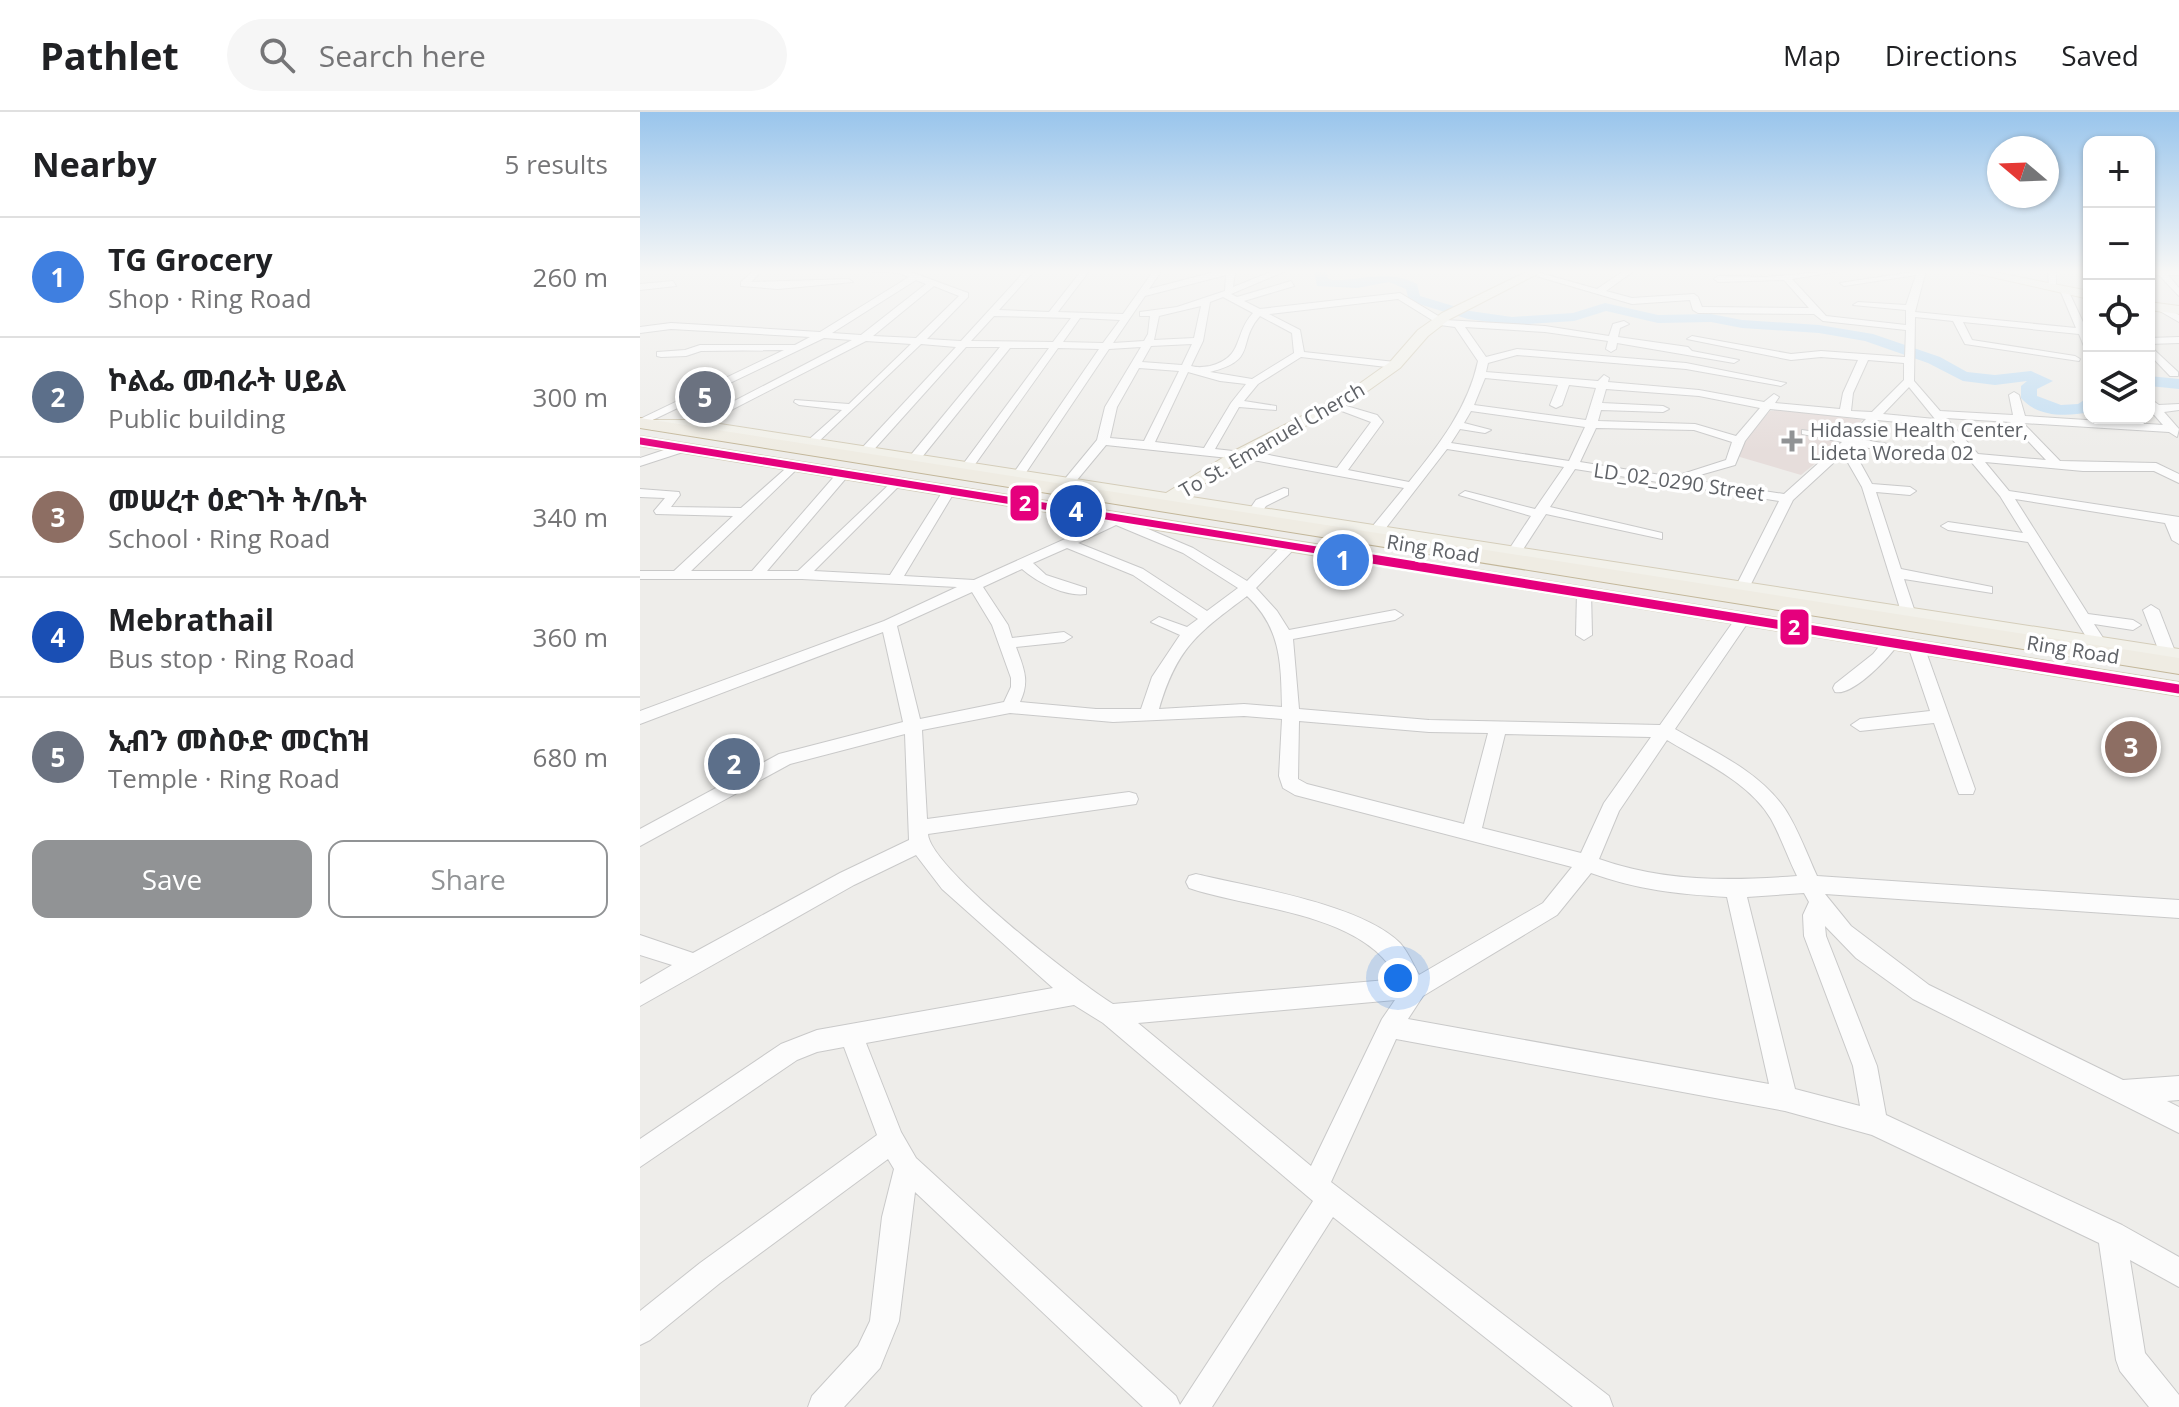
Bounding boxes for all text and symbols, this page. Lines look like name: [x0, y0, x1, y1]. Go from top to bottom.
search box: [227, 19, 787, 91]
text: Pathlet: [40, 29, 179, 81]
icon: search: [255, 33, 299, 77]
text: Search here: [319, 35, 486, 76]
text: Map: [1783, 36, 1841, 74]
text: Directions: [1885, 36, 2017, 74]
text: Saved: [2061, 36, 2139, 74]
north arrow: [1987, 136, 2059, 208]
map controls: [2083, 136, 2155, 424]
button: +: [2083, 136, 2155, 208]
text: Nearby: [32, 141, 157, 187]
text: 5 results: [505, 146, 608, 182]
button: −: [2083, 208, 2155, 280]
text: TG Grocery: [108, 239, 273, 280]
text: 1: [51, 259, 65, 295]
text: 260 m: [533, 259, 608, 295]
text: Shop · Ring Road: [108, 280, 312, 316]
button: locate: [2083, 280, 2155, 352]
button: layers: [2083, 352, 2155, 424]
text: ኮልፌ መብራት ሀይል: [108, 359, 346, 400]
pin: 5: [679, 367, 731, 427]
street label: To St. Emanuel Cherch: [1174, 375, 1369, 504]
text: 2: [51, 379, 65, 415]
text: 300 m: [533, 379, 608, 415]
text: Public building: [108, 400, 285, 436]
place label: Hidassie Health Center, Lideta Woreda 02: [1810, 416, 2028, 466]
marker: Hidassie Health Center, Lideta Woreda 02: [1781, 430, 1803, 452]
street label: LD_02_0290 Street: [1592, 456, 1766, 507]
text: መሠረተ ዕድገት ት/ቤት: [108, 479, 367, 520]
pin: 4: [1050, 481, 1102, 541]
line badge: 2: [1009, 484, 1040, 522]
text: 2: [1019, 487, 1031, 517]
text: 3: [51, 499, 65, 535]
text: 340 m: [533, 499, 608, 535]
text: School · Ring Road: [108, 520, 330, 556]
street label: Ring Road: [1385, 528, 1481, 569]
pin: 1: [1317, 530, 1369, 590]
text: Mebrathail: [108, 599, 274, 640]
line badge: 2: [1779, 608, 1810, 646]
text: 2: [1788, 611, 1800, 641]
text: 4: [51, 619, 65, 655]
text: 360 m: [533, 619, 608, 655]
street label: Ring Road: [2025, 629, 2121, 670]
text: Bus stop · Ring Road: [108, 640, 355, 676]
pin: 3: [2105, 717, 2157, 777]
text: ኢብን መስዑድ መርከዝ: [108, 719, 370, 760]
pin: 2: [708, 734, 760, 794]
text: 5: [51, 739, 65, 775]
text: 680 m: [533, 739, 608, 775]
text: Temple · Ring Road: [108, 760, 340, 796]
button: Save: [32, 840, 312, 918]
button: Share: [328, 840, 608, 918]
your location: [1378, 958, 1418, 998]

